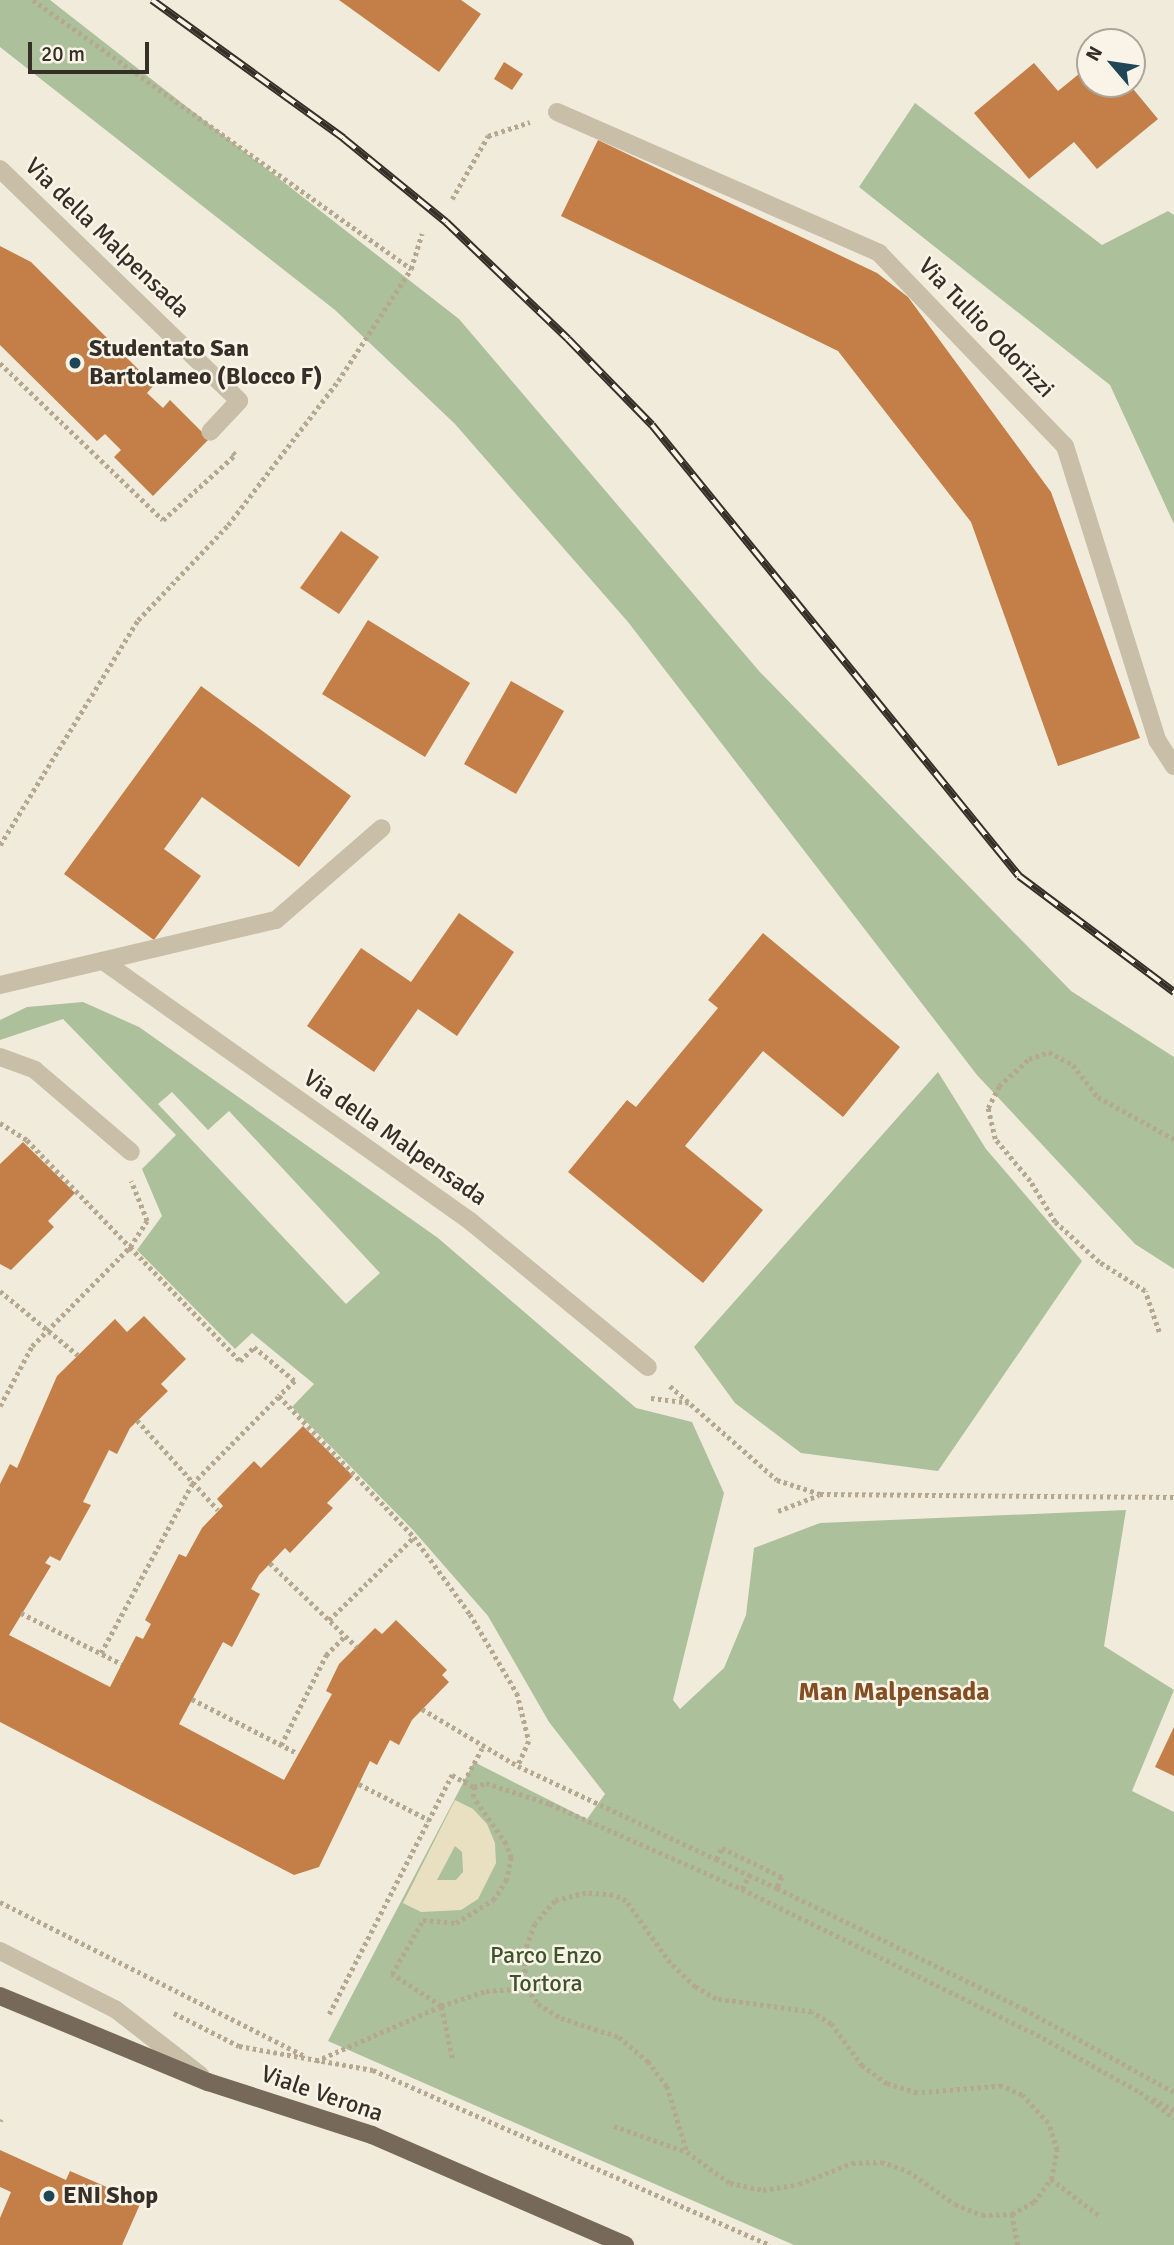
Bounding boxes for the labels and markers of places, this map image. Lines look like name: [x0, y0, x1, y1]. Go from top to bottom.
place label: Studentato San Bartolameo (Blocco F): [89, 335, 322, 391]
marker: Studentato San Bartolameo (Blocco F): [67, 355, 83, 371]
place label: ENI Shop: [63, 2182, 158, 2210]
marker: ENI Shop: [41, 2188, 57, 2204]

